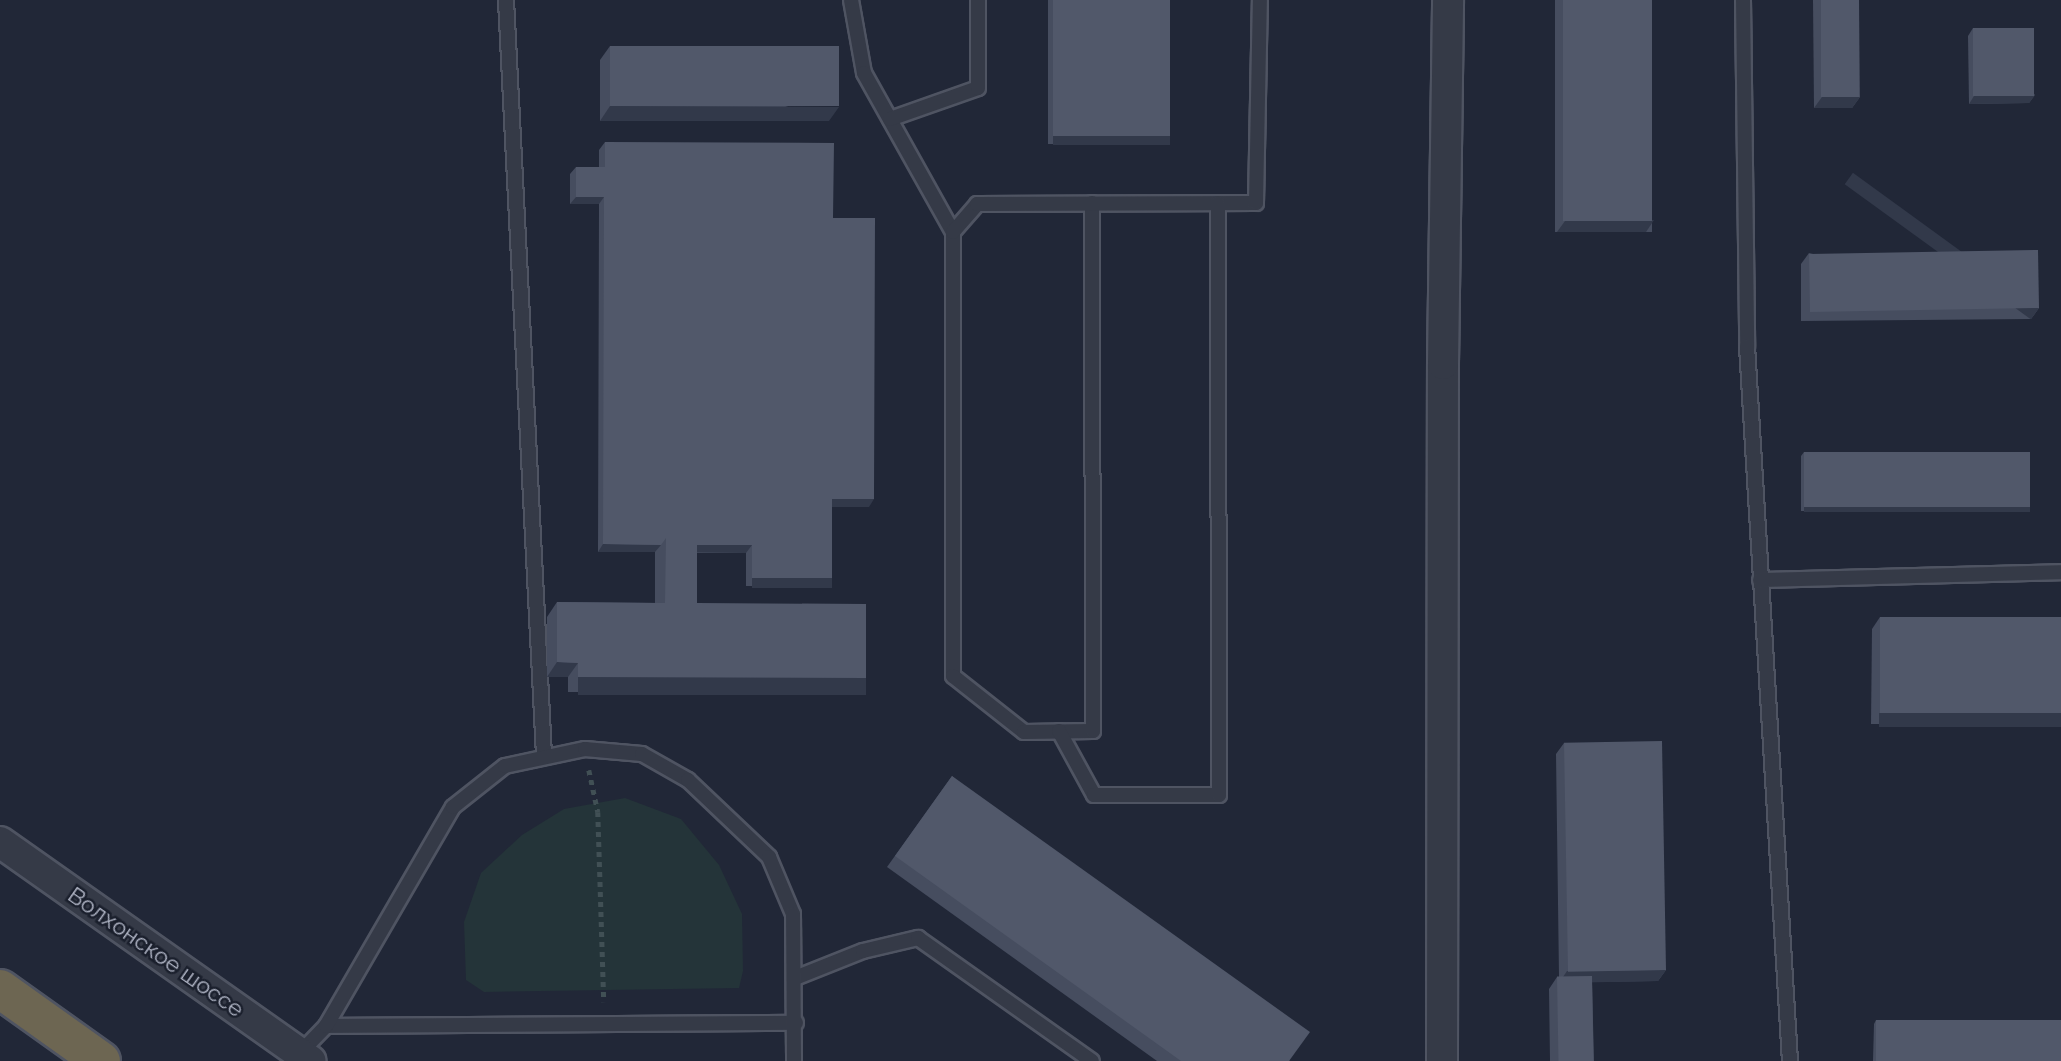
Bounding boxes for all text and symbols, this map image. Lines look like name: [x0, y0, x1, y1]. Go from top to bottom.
street label: Волхонское шоссе: [63, 881, 249, 1023]

